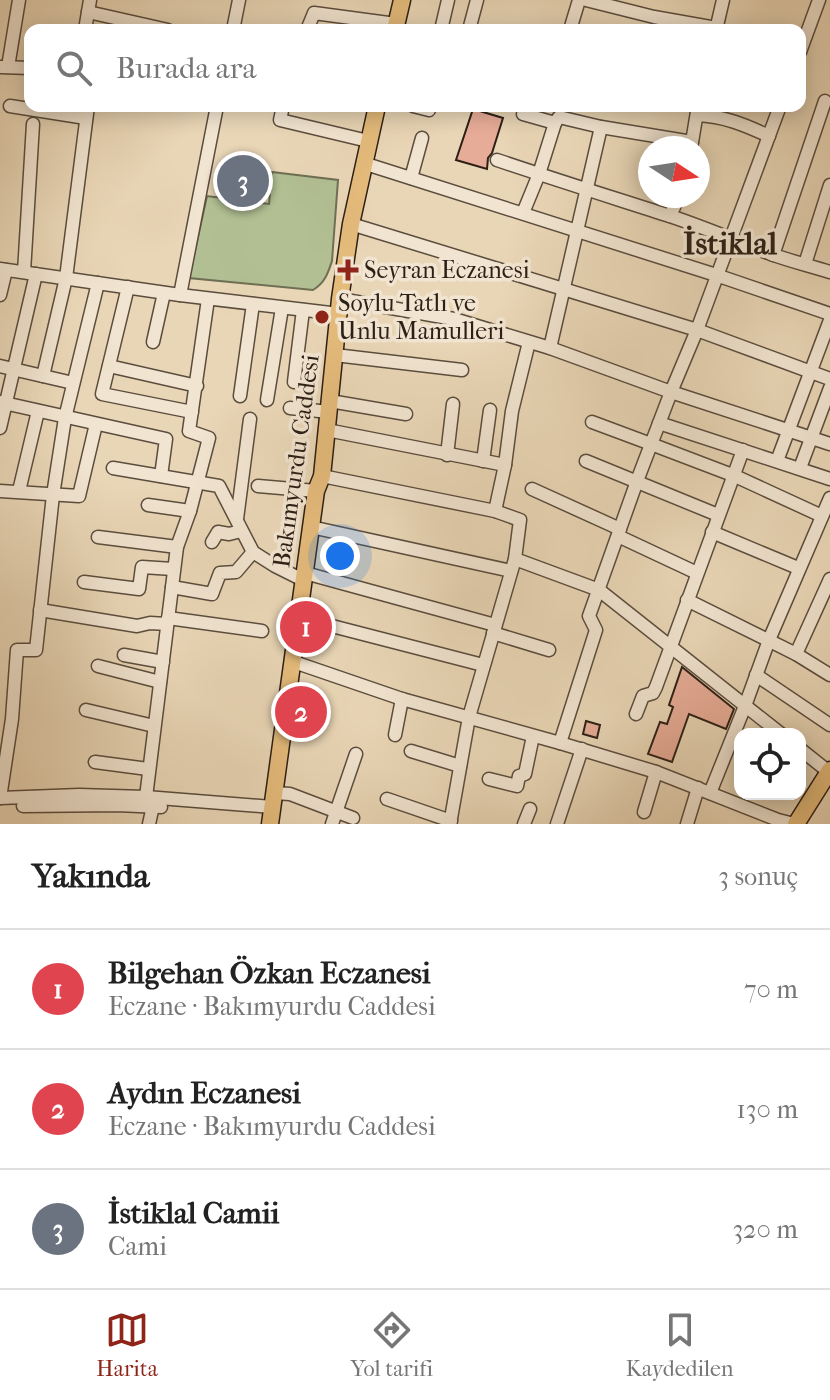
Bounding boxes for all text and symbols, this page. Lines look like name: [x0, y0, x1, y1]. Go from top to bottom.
search box: [24, 24, 806, 112]
icon: search: [52, 46, 96, 90]
text: Burada ara: [116, 51, 256, 86]
north arrow: [638, 136, 710, 208]
pin: 3: [217, 151, 269, 211]
district label: İstiklal: [683, 225, 777, 262]
place label: Seyran Eczanesi: [364, 256, 530, 284]
marker: Seyran Eczanesi: [339, 261, 357, 279]
place label: Soylu Tatlı ve Unlu Mamulleri: [338, 289, 504, 345]
marker: Soylu Tatlı ve Unlu Mamulleri: [313, 308, 331, 326]
street label: Bakımyurdu Caddesi: [267, 353, 325, 569]
your location: [320, 536, 360, 576]
pin: 1: [280, 597, 332, 657]
pin: 2: [275, 682, 327, 742]
map controls: [734, 728, 806, 800]
button: locate: [734, 728, 806, 800]
text: Yakında: [32, 856, 150, 896]
text: 3 sonuç: [718, 861, 798, 892]
text: Bilgehan Özkan Eczanesi: [108, 956, 431, 991]
text: 1: [53, 974, 63, 1005]
text: 70 m: [744, 974, 798, 1005]
text: Eczane · Bakımyurdu Caddesi: [108, 991, 436, 1022]
text: Aydın Eczanesi: [108, 1076, 301, 1111]
text: 2: [51, 1094, 65, 1125]
text: 130 m: [737, 1094, 798, 1125]
text: Eczane · Bakımyurdu Caddesi: [108, 1111, 436, 1142]
text: İstiklal Camii: [108, 1196, 279, 1231]
text: 3: [53, 1214, 63, 1245]
text: 320 m: [732, 1214, 798, 1245]
text: Cami: [108, 1231, 167, 1262]
tab: Harita: [96, 1308, 158, 1382]
tab: Yol tarifi: [351, 1308, 433, 1382]
tab: Kaydedilen: [626, 1308, 734, 1382]

